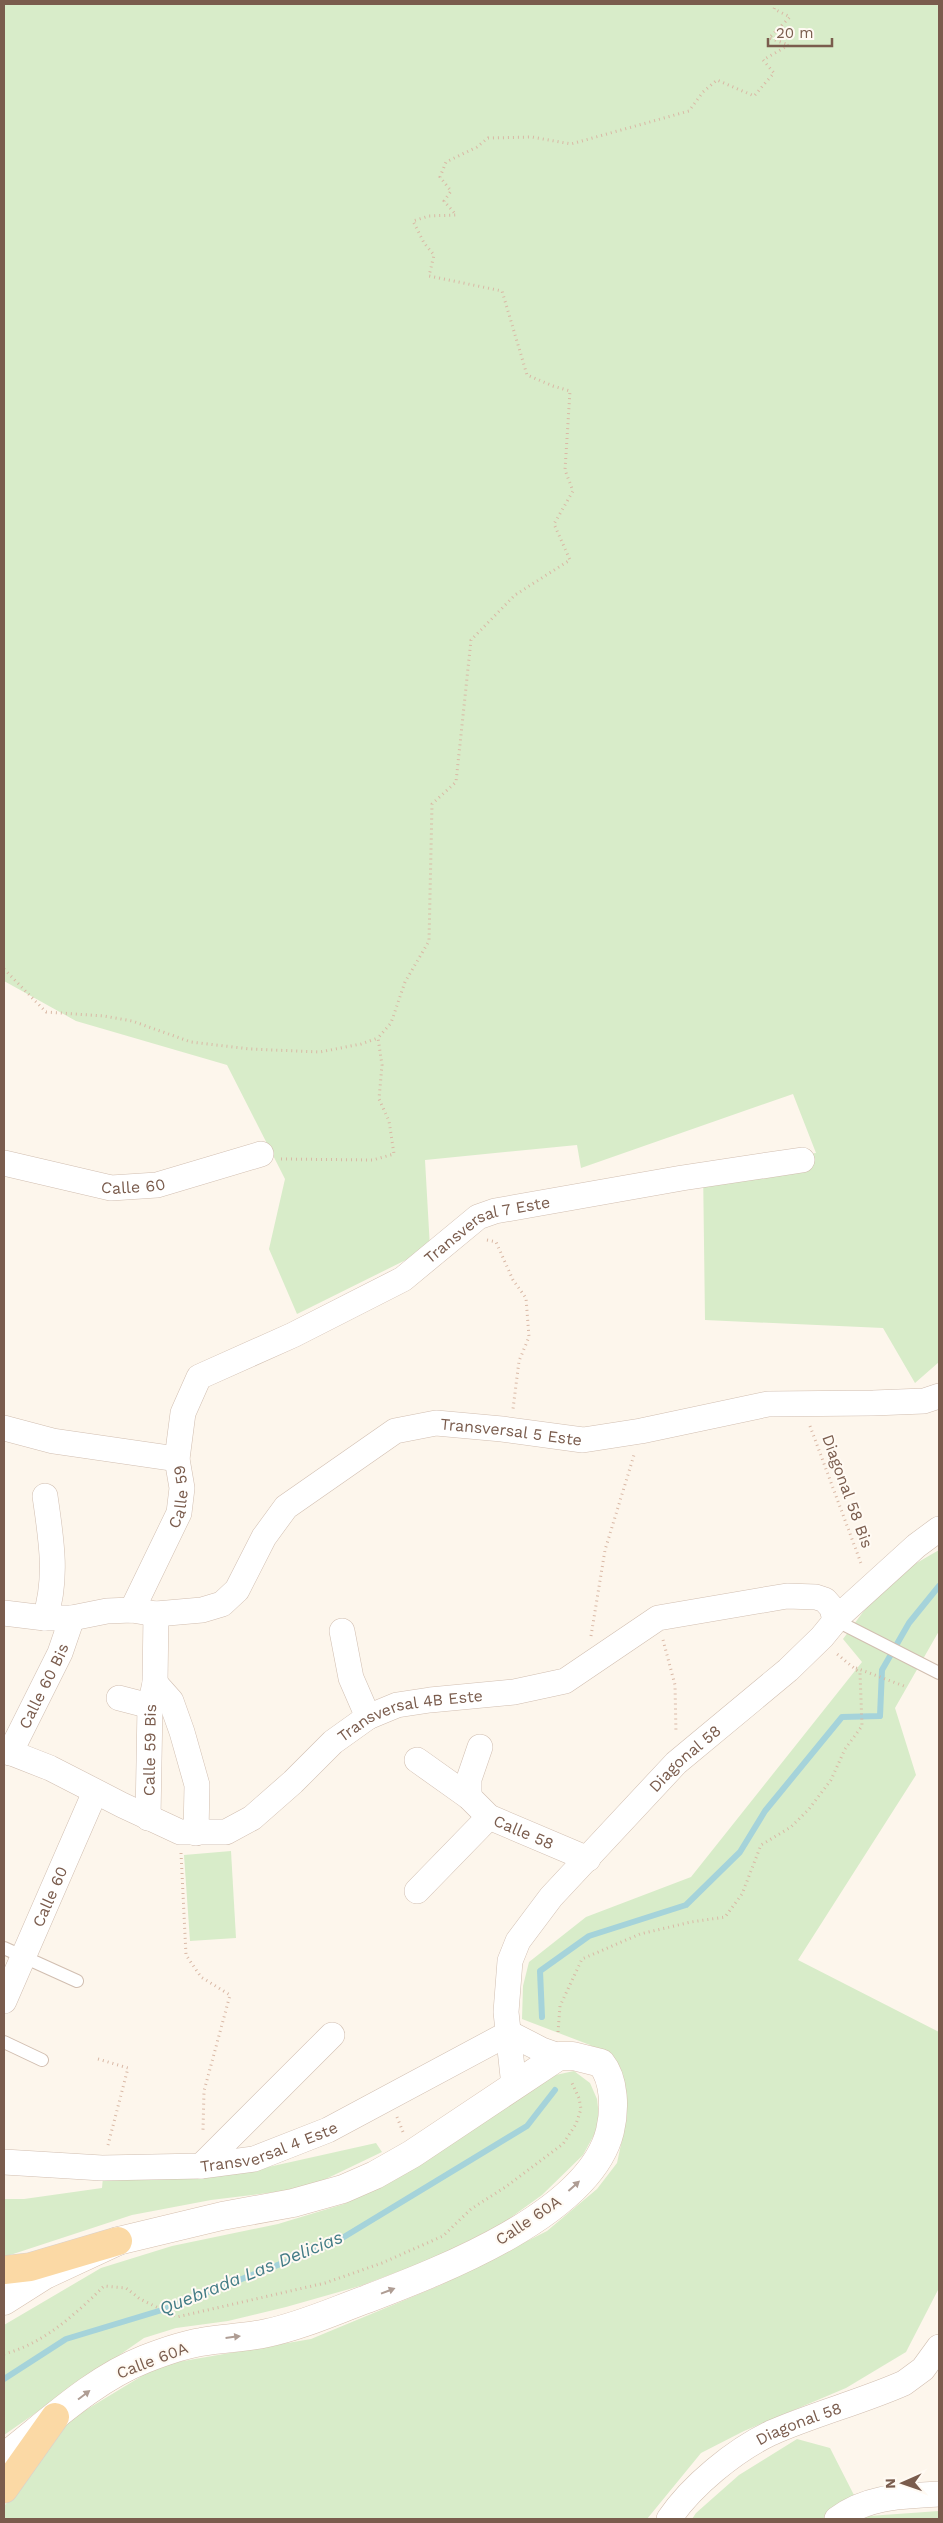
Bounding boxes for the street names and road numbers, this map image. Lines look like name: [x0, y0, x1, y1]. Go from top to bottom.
street label: Calle 60: [99, 1174, 168, 1198]
street label: Transversal 7 Este: [420, 1192, 552, 1268]
street label: Transversal 5 Este: [440, 1414, 583, 1450]
street label: Diagonal 58 Bis: [818, 1432, 877, 1551]
street label: Calle 59: [164, 1464, 192, 1531]
street label: Calle 60 Bis: [15, 1641, 73, 1732]
street label: Transversal 4B Este: [334, 1686, 484, 1746]
street label: Calle 59 Bis: [139, 1704, 160, 1796]
street label: Diagonal 58: [645, 1721, 725, 1796]
street label: Calle 58: [491, 1811, 557, 1853]
street label: Calle 60: [28, 1863, 72, 1930]
street label: Transversal 4 Este: [199, 2118, 341, 2176]
street label: Calle 60A: [492, 2191, 565, 2249]
street label: Calle 60A: [114, 2338, 191, 2383]
street label: Diagonal 58: [752, 2398, 844, 2449]

